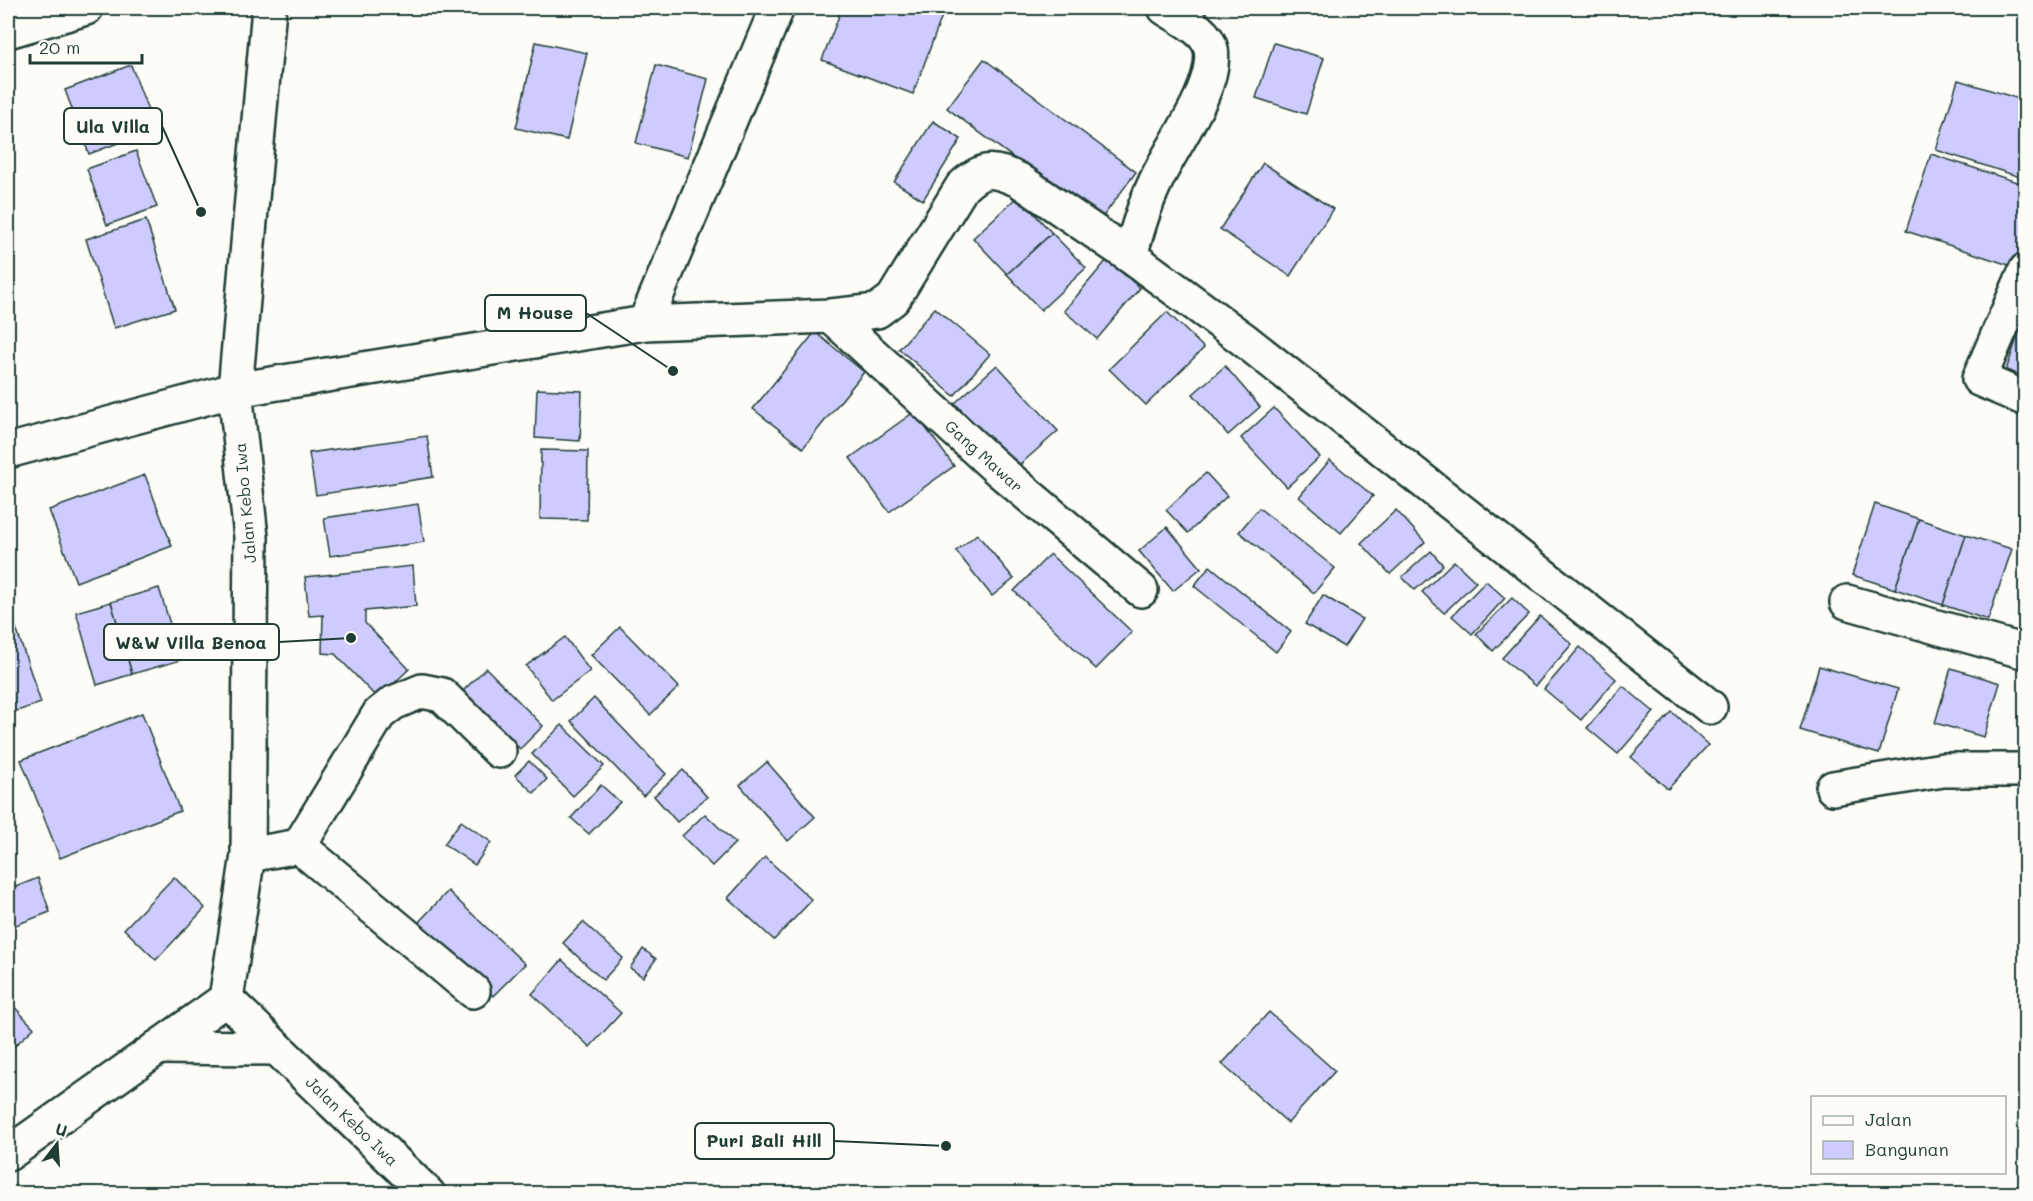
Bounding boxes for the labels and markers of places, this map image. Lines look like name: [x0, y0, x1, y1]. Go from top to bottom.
callout: Ula Villa: [64, 108, 162, 144]
callout: M House: [485, 295, 586, 331]
callout: W&W Villa Benoa: [104, 624, 279, 660]
callout: Puri Bali Hill: [695, 1123, 834, 1159]

